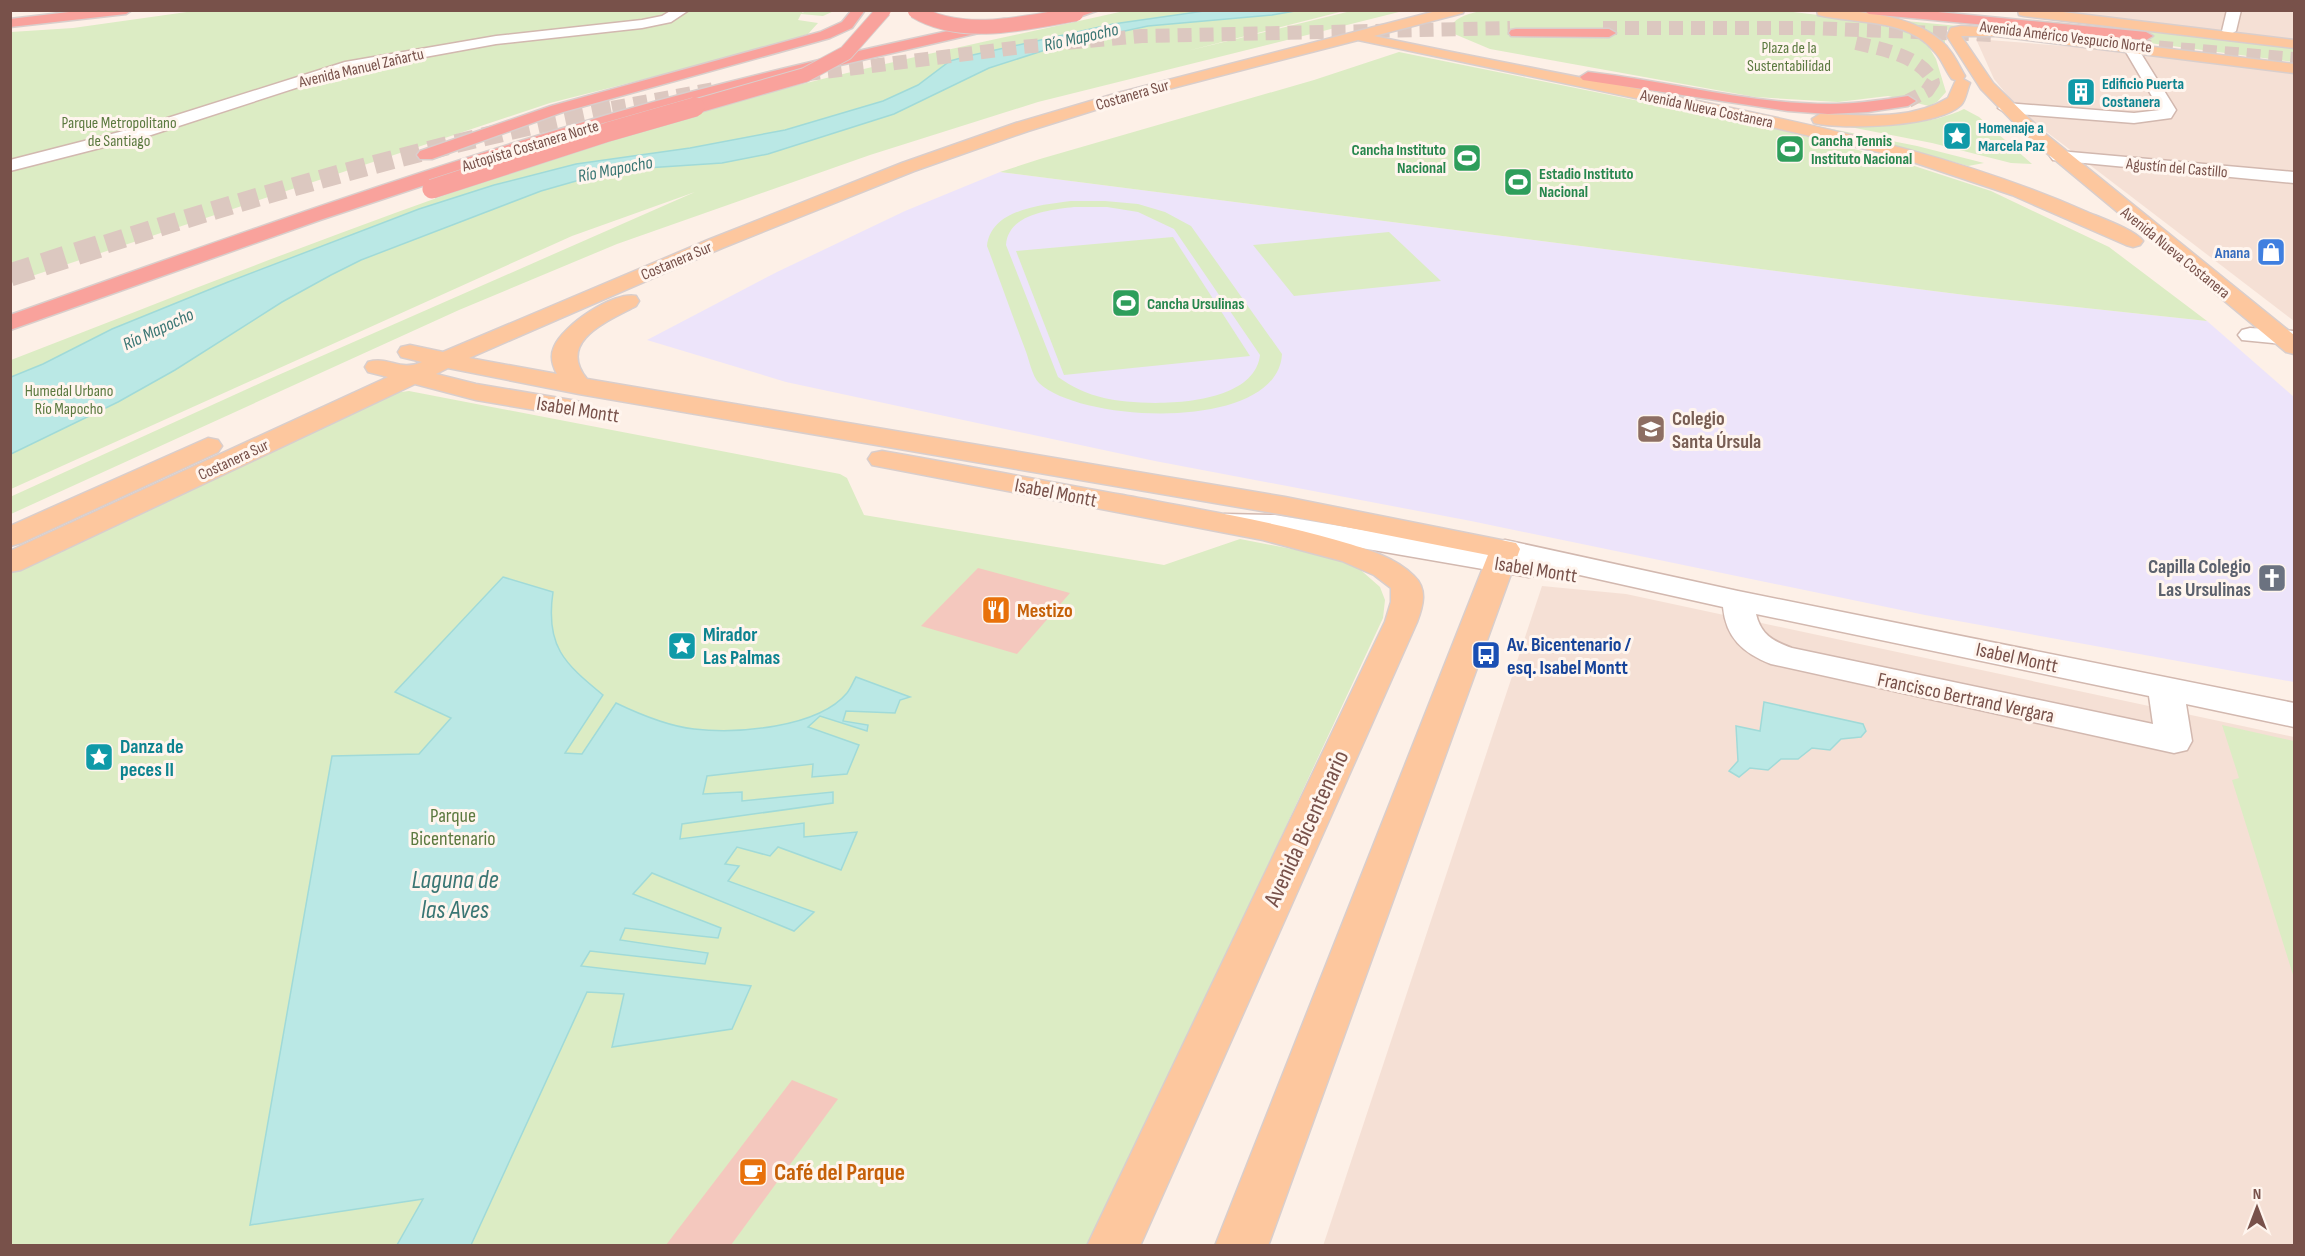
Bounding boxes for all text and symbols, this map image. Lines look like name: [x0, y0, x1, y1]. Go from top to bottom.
street label: Avenida Américo Vespucio Norte: [1978, 17, 2153, 57]
water label: Río Mapocho: [1042, 19, 1121, 56]
park label: Plaza de la Sustentabilidad: [1747, 39, 1831, 76]
street label: Avenida Manuel Zañartu: [296, 45, 426, 92]
place label: Edificio Puerta Costanera: [2102, 75, 2184, 112]
street label: Costanera Sur: [1094, 76, 1172, 115]
building icon: Edificio Puerta Costanera: [2065, 76, 2097, 108]
street label: Avenida Nueva Costanera: [1638, 86, 1775, 133]
park label: Parque Metropolitano de Santiago: [61, 114, 177, 151]
street label: Autopista Costanera Norte: [459, 117, 601, 177]
place label: Homenaje a Marcela Paz: [1978, 119, 2045, 156]
place icon: Homenaje a Marcela Paz: [1941, 120, 1973, 152]
place label: Cancha Tennis Instituto Nacional: [1811, 132, 1912, 169]
sports icon: Cancha Tennis Instituto Nacional: [1774, 133, 1806, 165]
place label: Cancha Instituto Nacional: [1352, 141, 1446, 178]
sports icon: Cancha Instituto Nacional: [1451, 142, 1483, 174]
water label: Río Mapocho: [576, 152, 655, 187]
street label: Agustín del Castillo: [2124, 155, 2228, 182]
place label: Estadio Instituto Nacional: [1539, 165, 1633, 202]
sports icon: Estadio Instituto Nacional: [1502, 166, 1534, 198]
street label: Avenida Nueva Costanera: [2116, 203, 2233, 303]
shop icon: Anana: [2255, 236, 2287, 268]
street label: Costanera Sur: [638, 238, 715, 285]
place label: Anana: [2214, 244, 2250, 263]
sports icon: Cancha Ursulinas: [1110, 287, 1142, 319]
place label: Cancha Ursulinas: [1147, 295, 1244, 314]
water label: Río Mapocho: [119, 304, 198, 355]
park label: Humedal Urbano Río Mapocho: [25, 382, 113, 419]
street label: Isabel Montt: [535, 392, 621, 428]
place label: Colegio Santa Úrsula: [1672, 407, 1761, 454]
school or university icon: Colegio Santa Úrsula: [1635, 413, 1667, 445]
street label: Costanera Sur: [195, 436, 272, 485]
street label: Isabel Montt: [1013, 473, 1099, 513]
street label: Isabel Montt: [1493, 552, 1579, 588]
place label: Capilla Colegio Las Ursulinas: [2148, 555, 2251, 602]
church icon: Capilla Colegio Las Ursulinas: [2256, 562, 2288, 594]
restaurant icon: Mestizo: [980, 594, 1012, 626]
place label: Mestizo: [1017, 599, 1073, 623]
place label: Mirador Las Palmas: [703, 623, 780, 670]
place icon: Mirador Las Palmas: [666, 630, 698, 662]
place label: Av. Bicentenario / esq. Isabel Montt: [1506, 633, 1632, 680]
street label: Isabel Montt: [1974, 638, 2060, 678]
bus stop icon: Av. Bicentenario / esq. Isabel Montt: [1470, 639, 1502, 671]
street label: Francisco Bertrand Vergara: [1875, 668, 2056, 728]
place label: Danza de peces II: [120, 735, 184, 782]
place icon: Danza de peces II: [83, 741, 115, 773]
street label: Avenida Bicentenario: [1257, 746, 1355, 912]
park label: Parque Bicentenario: [410, 804, 496, 851]
water label: Laguna de las Aves: [411, 865, 499, 926]
cafe icon: Café del Parque: [737, 1156, 769, 1188]
place label: Café del Parque: [774, 1158, 905, 1187]
north arrow: [2227, 1178, 2287, 1238]
text: N: [2253, 1185, 2261, 1204]

